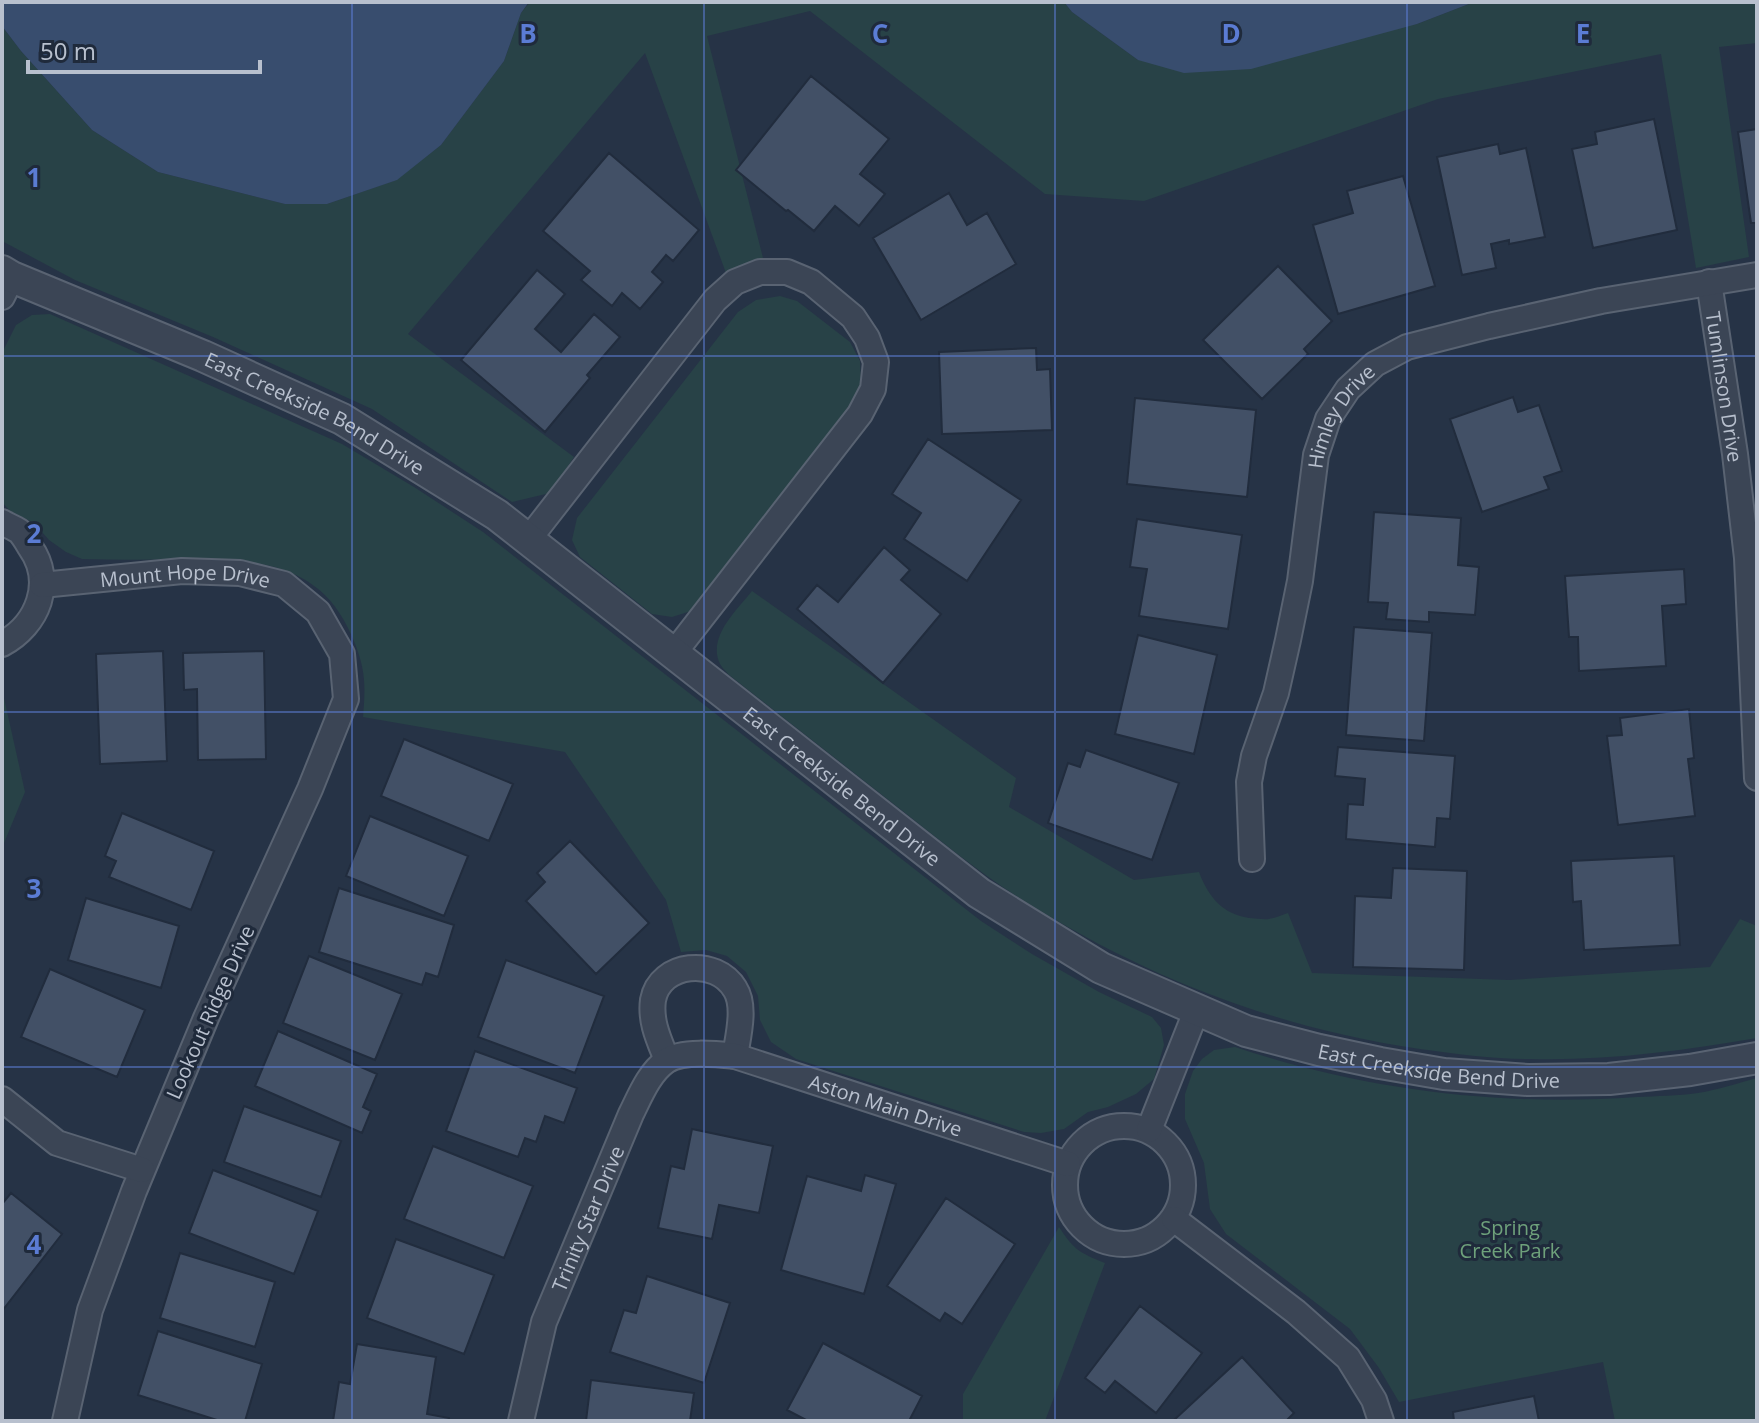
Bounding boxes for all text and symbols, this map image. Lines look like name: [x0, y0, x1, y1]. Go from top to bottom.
text: B: [519, 15, 537, 51]
text: C: [872, 15, 888, 51]
text: D: [1221, 15, 1241, 51]
text: E: [1576, 15, 1590, 51]
scale bar: [28, 24, 260, 74]
text: 50 m: [40, 34, 96, 67]
text: 1: [27, 159, 41, 195]
street label: Tumlinson Drive: [1700, 310, 1749, 464]
street label: East Creekside Bend Drive: [201, 345, 430, 481]
street label: Himley Drive: [1301, 358, 1380, 470]
text: 2: [27, 515, 42, 551]
street label: Mount Hope Drive: [99, 557, 273, 594]
street label: East Creekside Bend Drive: [738, 700, 947, 872]
text: 3: [27, 870, 41, 906]
street label: Lookout Ridge Drive: [160, 921, 260, 1103]
street label: East Creekside Bend Drive: [1316, 1037, 1560, 1094]
street label: Aston Main Drive: [806, 1067, 966, 1142]
street label: Trinity Star Drive: [545, 1141, 630, 1295]
park label: Spring Creek Park: [1460, 1214, 1561, 1264]
text: 4: [27, 1226, 42, 1262]

